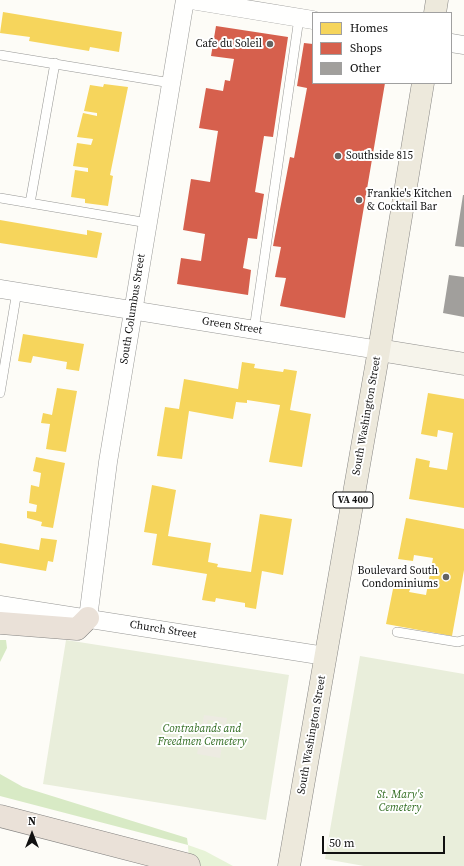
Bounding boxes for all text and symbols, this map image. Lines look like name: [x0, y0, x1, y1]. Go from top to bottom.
legend: [312, 12, 452, 84]
text: Homes: [350, 20, 388, 36]
place label: Cafe du Soleil: [195, 37, 262, 51]
marker: Cafe du Soleil: [265, 39, 275, 49]
text: Shops: [350, 40, 382, 56]
text: Other: [350, 60, 381, 76]
place label: Southside 815: [346, 149, 413, 163]
marker: Southside 815: [333, 151, 343, 161]
place label: Frankie's Kitchen & Cocktail Bar: [367, 187, 452, 213]
marker: Frankie's Kitchen & Cocktail Bar: [354, 195, 364, 205]
street label: South Columbus Street: [118, 253, 148, 365]
street label: Green Street: [201, 315, 263, 337]
street label: South Washington Street: [350, 356, 384, 476]
road number: VA 400: [333, 492, 373, 508]
place label: Boulevard South Condominiums: [358, 564, 438, 590]
marker: Boulevard South Condominiums: [441, 572, 451, 582]
street label: Church Street: [129, 618, 197, 642]
street label: South Washington Street: [295, 675, 329, 795]
park label: Contrabands and Freedmen Cemetery: [157, 722, 247, 748]
park label: St. Mary's Cemetery: [377, 788, 423, 814]
north arrow: [12, 814, 52, 854]
text: N: [28, 814, 36, 829]
scale bar: [324, 828, 447, 854]
text: 50 m: [329, 835, 355, 851]

